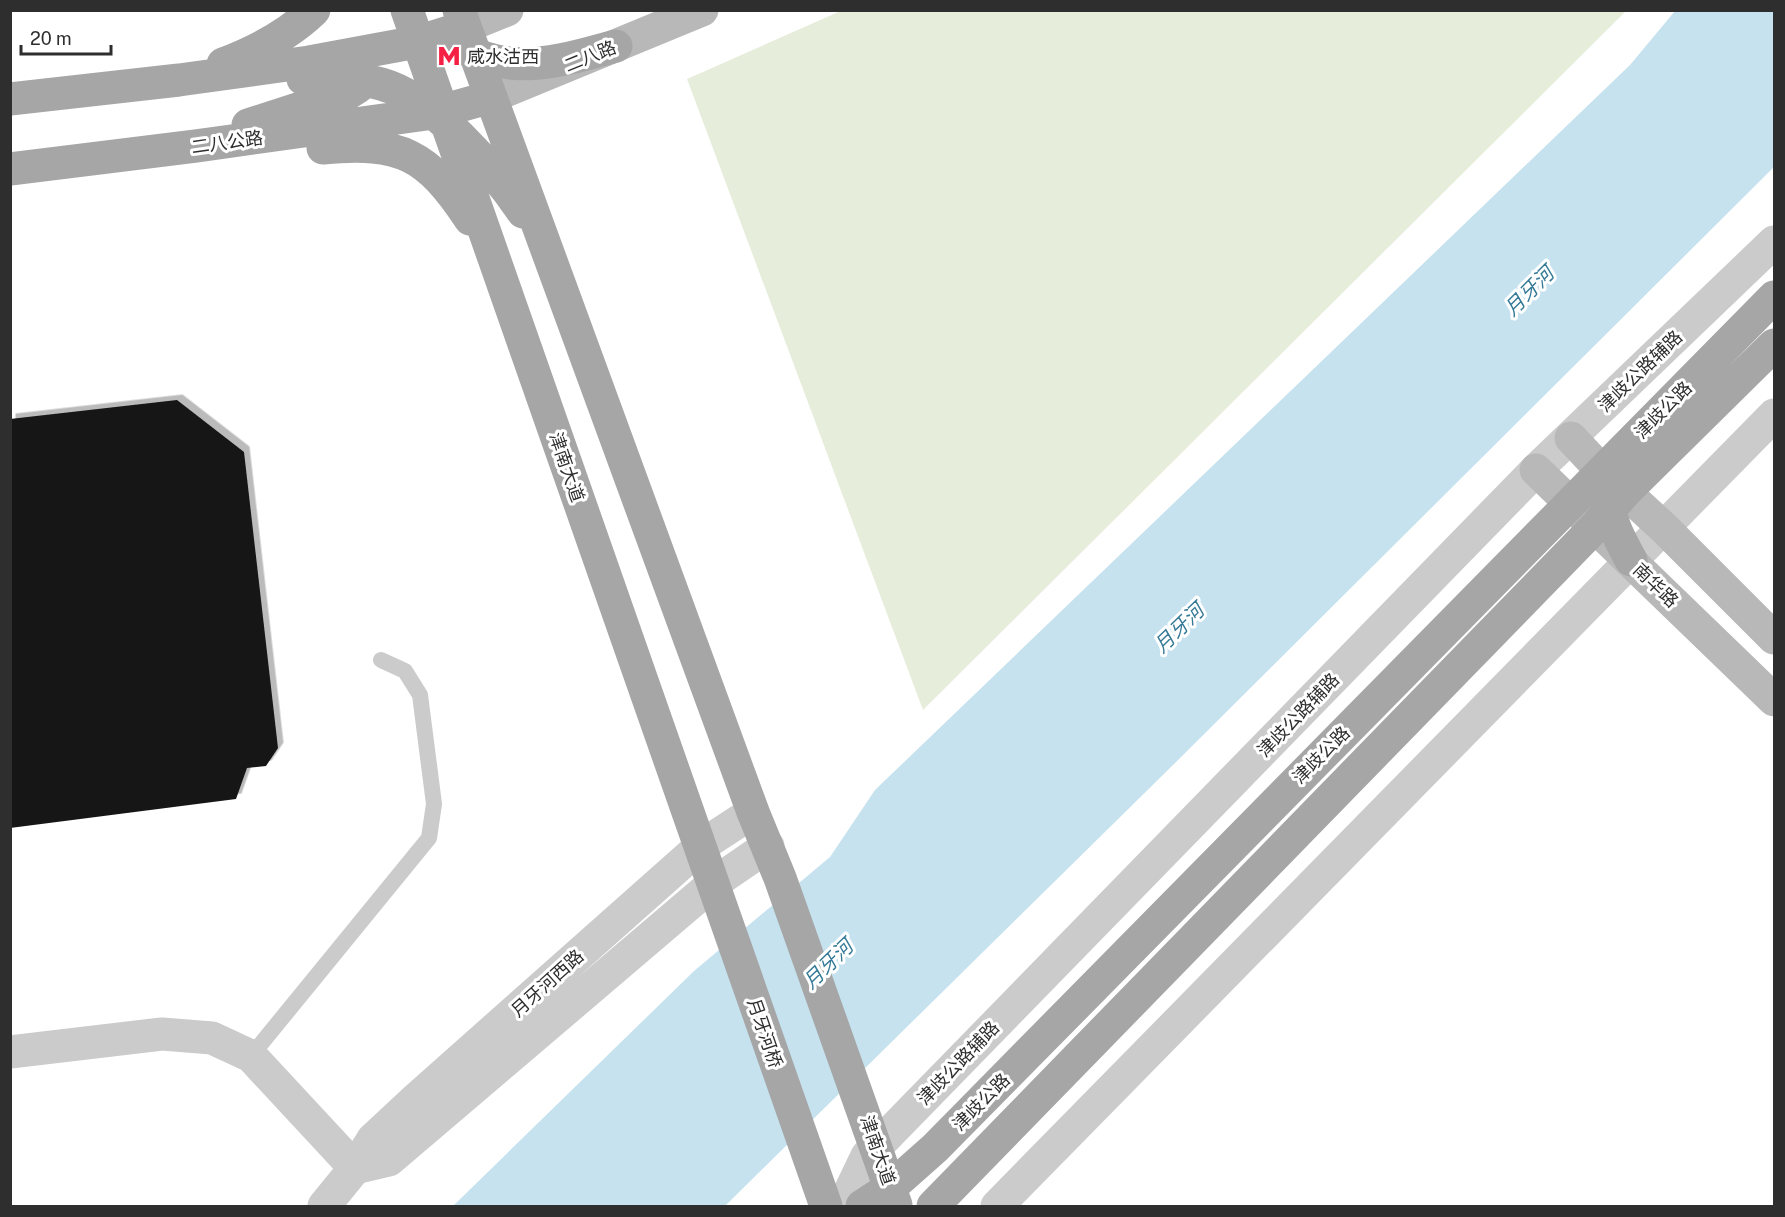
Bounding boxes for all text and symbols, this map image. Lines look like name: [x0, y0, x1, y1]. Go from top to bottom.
scale bar: [21, 18, 111, 56]
text: 20 m: [30, 28, 72, 49]
street label: 二八路: [561, 36, 619, 76]
metro station icon: 咸水沽西: [436, 43, 462, 69]
place label: 咸水沽西: [467, 46, 539, 67]
street label: 二八公路: [190, 127, 264, 157]
water label: 月牙河: [1499, 258, 1562, 321]
street label: 津歧公路辅路: [1594, 326, 1686, 416]
street label: 津歧公路: [1630, 377, 1696, 443]
street label: 津南大道: [545, 430, 589, 504]
street label: 南华路: [1629, 559, 1683, 611]
water label: 月牙河: [1149, 596, 1212, 657]
street label: 津歧公路辅路: [1253, 669, 1343, 761]
street label: 津歧公路: [1288, 722, 1354, 788]
water label: 月牙河: [798, 932, 861, 993]
street label: 月牙河西路: [507, 945, 587, 1021]
street label: 月牙河桥: [743, 996, 787, 1070]
street label: 津歧公路辅路: [913, 1017, 1003, 1109]
street label: 津歧公路: [948, 1069, 1014, 1135]
street label: 津南大道: [856, 1113, 900, 1187]

